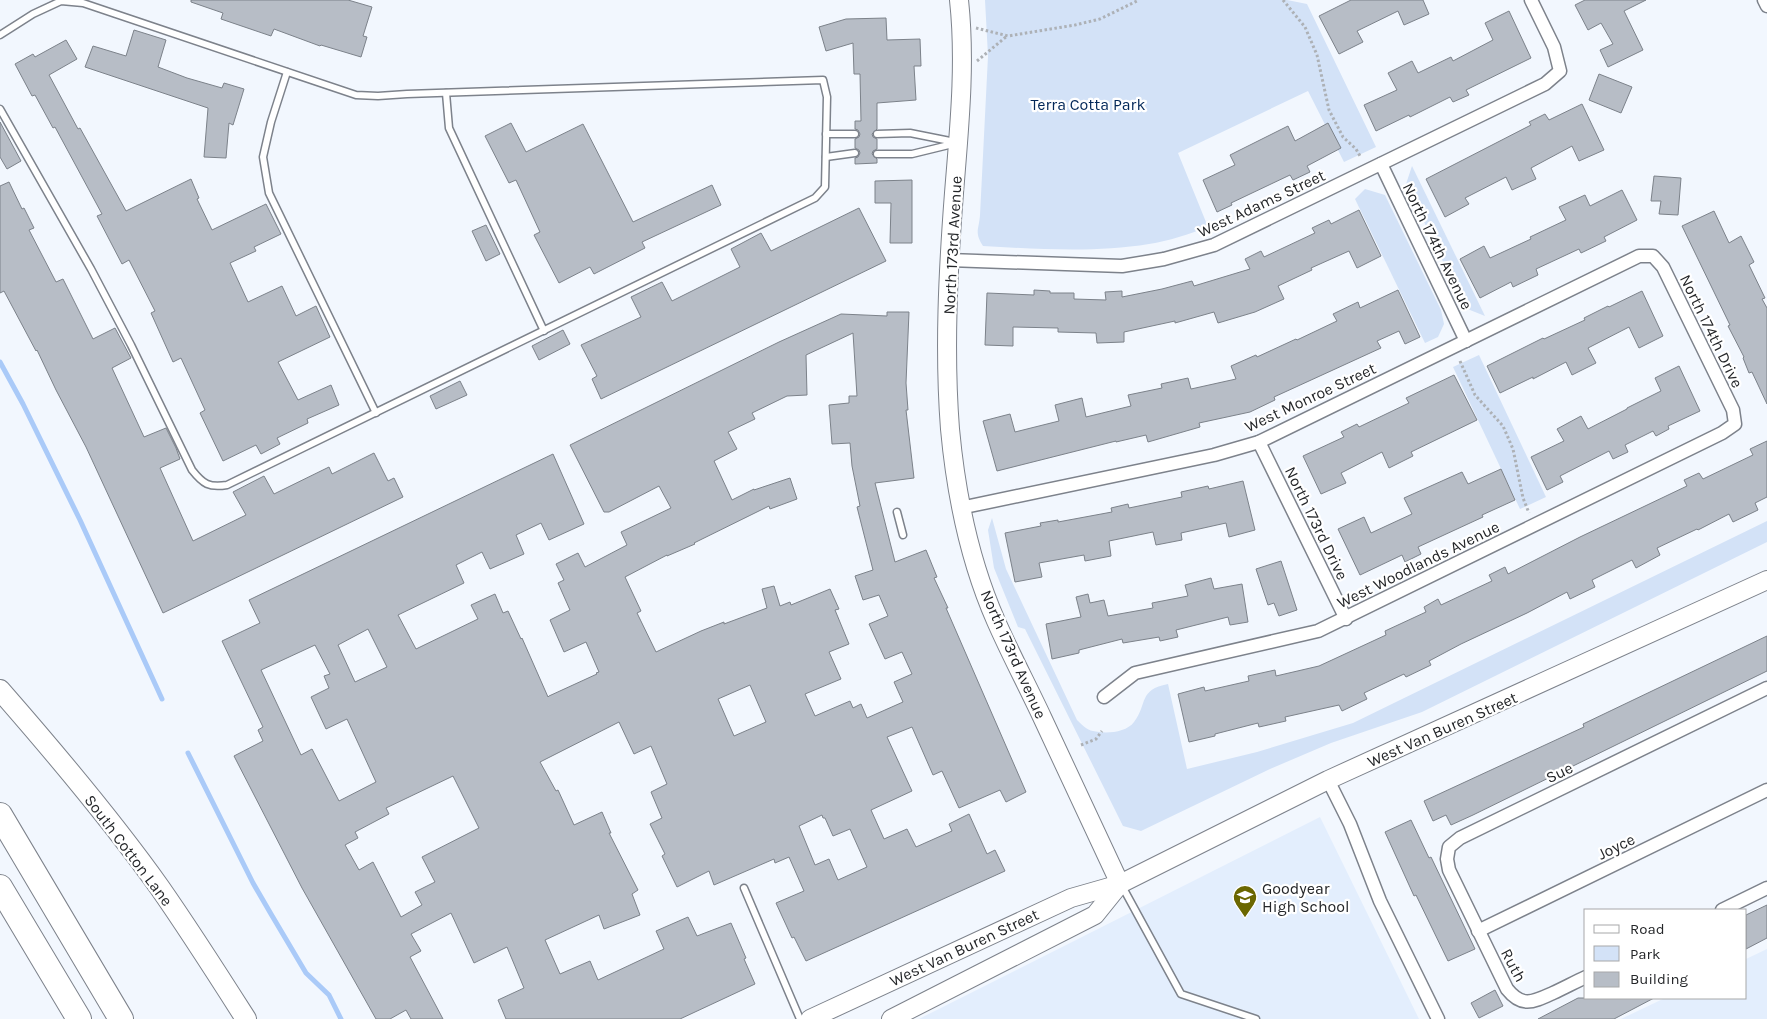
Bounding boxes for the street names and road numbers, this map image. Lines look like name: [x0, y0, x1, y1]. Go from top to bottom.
street label: West Adams Street: [1194, 166, 1328, 241]
street label: North 173rd Avenue: [939, 175, 966, 315]
street label: North 174th Avenue: [1399, 180, 1477, 313]
street label: North 174th Drive: [1676, 272, 1747, 391]
street label: West Monroe Street: [1242, 359, 1379, 436]
street label: North 173rd Drive: [1281, 463, 1352, 583]
street label: West Woodlands Avenue: [1334, 517, 1503, 612]
street label: North 173rd Avenue: [977, 587, 1050, 722]
street label: West Van Buren Street: [1364, 688, 1520, 771]
street label: Sue: [1543, 758, 1576, 787]
street label: South Cotton Lane: [81, 791, 177, 910]
street label: Joyce: [1594, 829, 1638, 864]
street label: West Van Buren Street: [887, 905, 1042, 990]
street label: Ruth: [1497, 945, 1530, 985]

